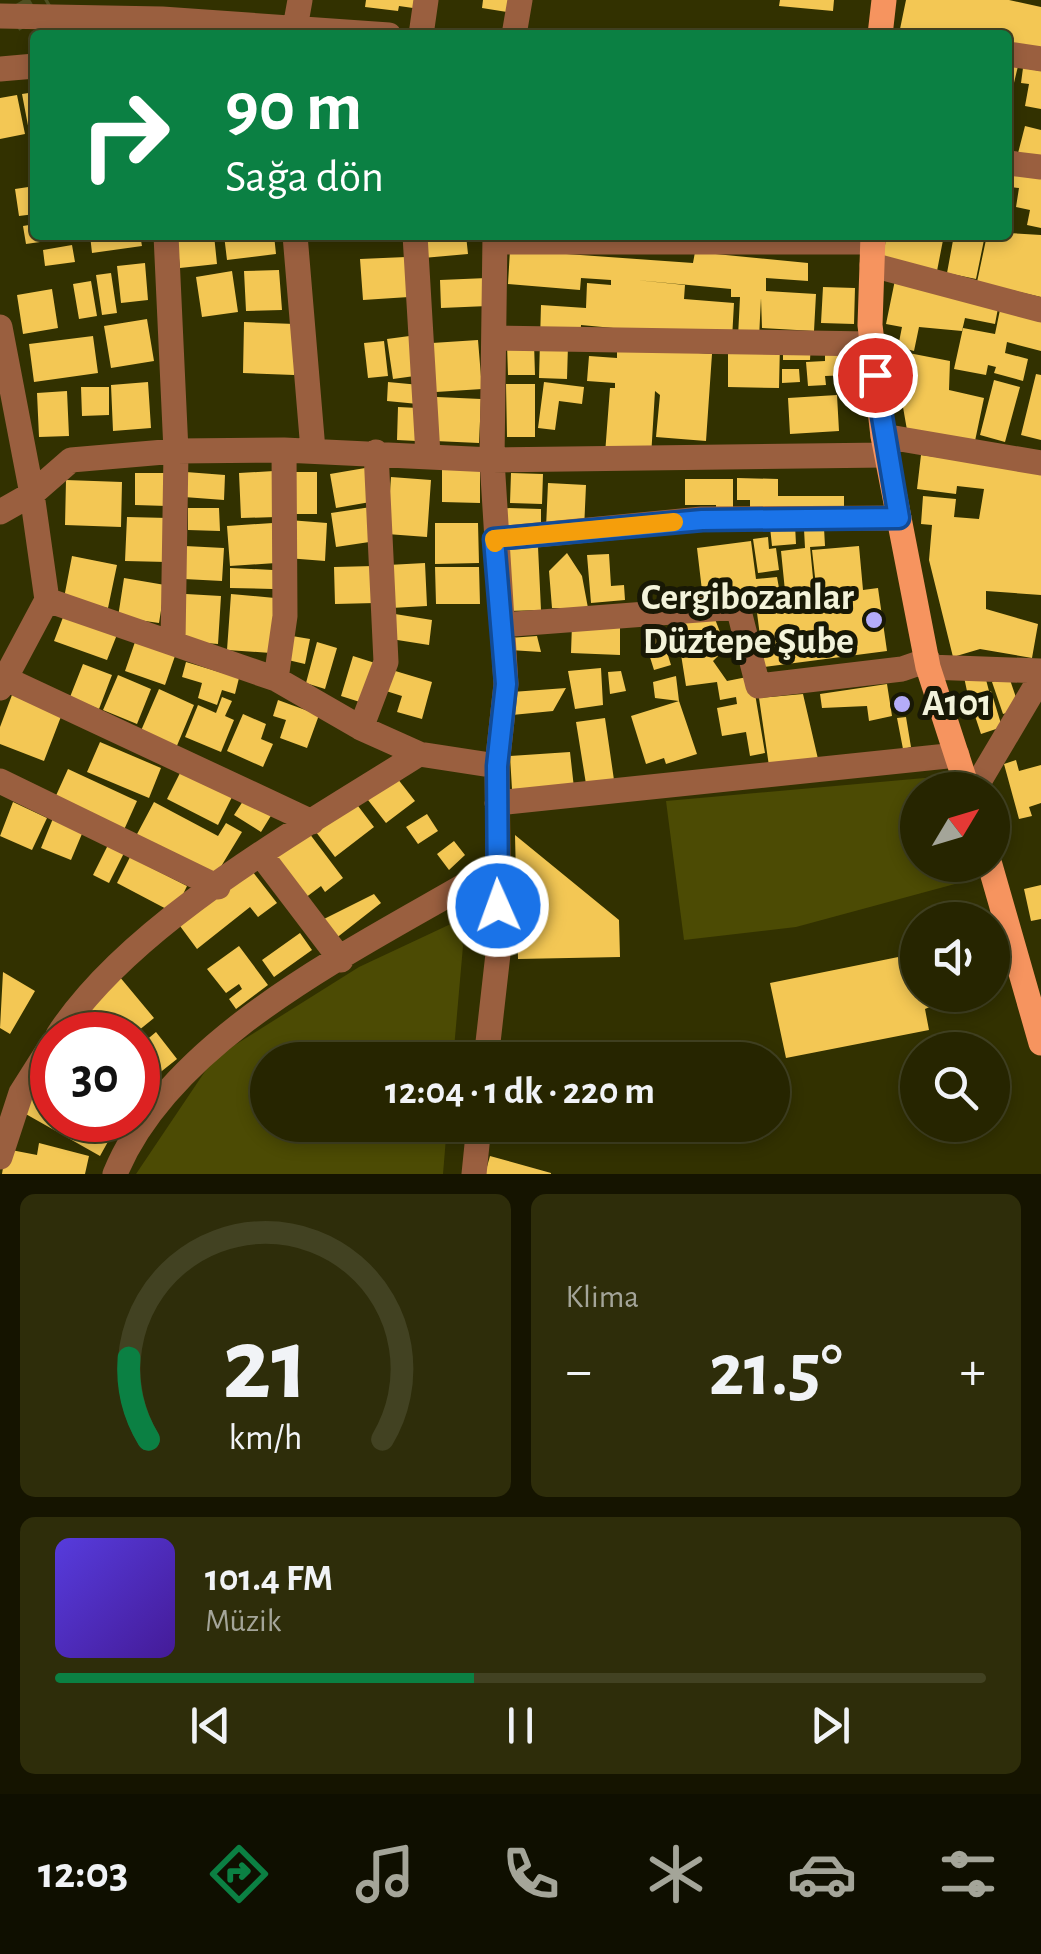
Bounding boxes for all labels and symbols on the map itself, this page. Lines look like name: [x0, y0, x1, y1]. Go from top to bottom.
pin: [833, 333, 918, 418]
place label: Cergibozanlar Düztepe Şube: [641, 579, 855, 661]
marker: Cergibozanlar Düztepe Şube: [863, 609, 885, 631]
place label: A101: [922, 685, 992, 723]
marker: A101: [891, 693, 913, 715]
north arrow: [900, 772, 1010, 882]
position arrow: [446, 854, 550, 958]
speed limit sign: 30: [30, 1012, 160, 1142]

